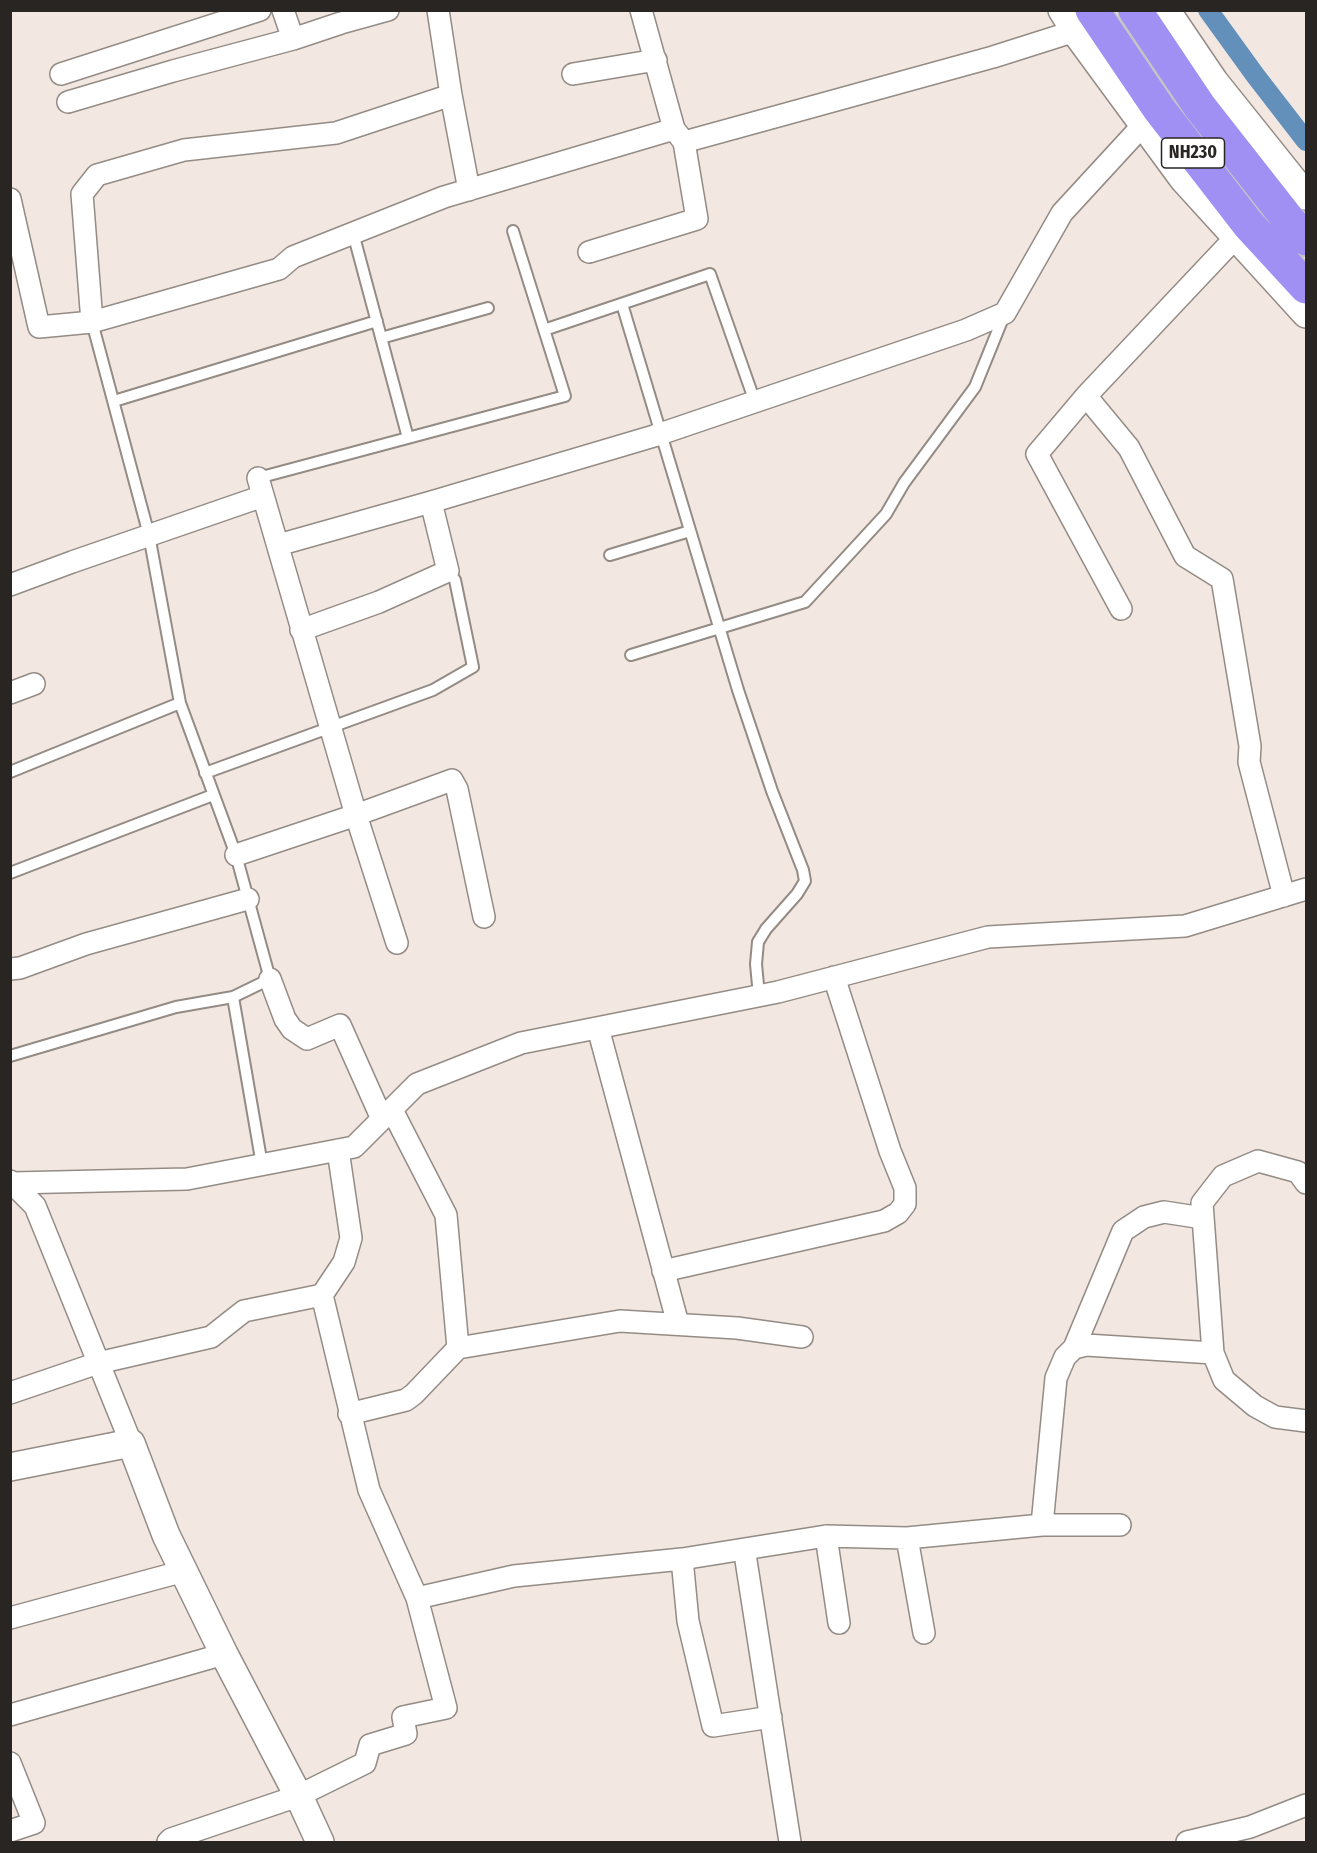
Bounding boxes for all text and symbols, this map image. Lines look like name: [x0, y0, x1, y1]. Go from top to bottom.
road number: NH230: [1162, 138, 1224, 168]

